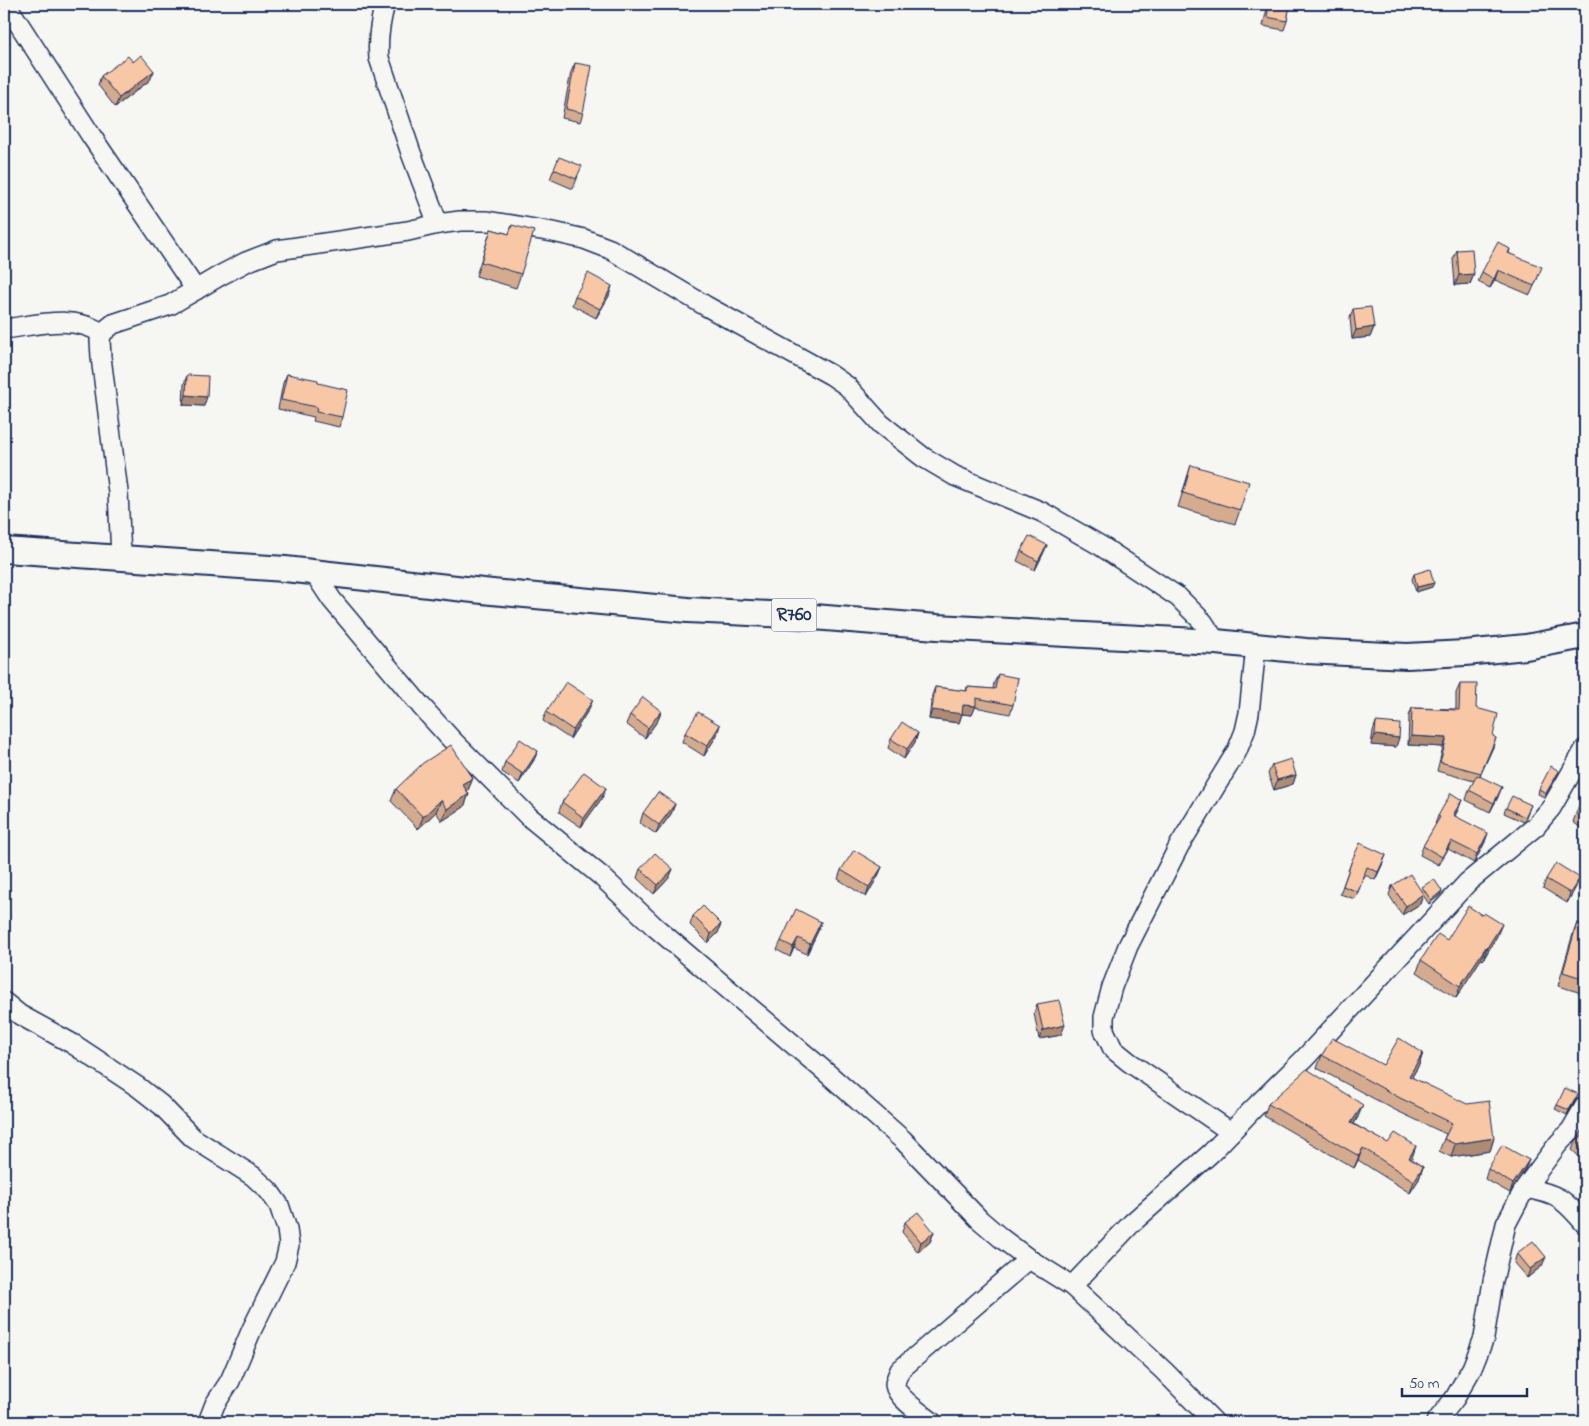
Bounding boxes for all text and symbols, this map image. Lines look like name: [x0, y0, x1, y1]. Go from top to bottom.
road number: R760: [772, 598, 816, 632]
scale bar: [1402, 1366, 1526, 1398]
text: 50 m: [1409, 1373, 1440, 1395]

